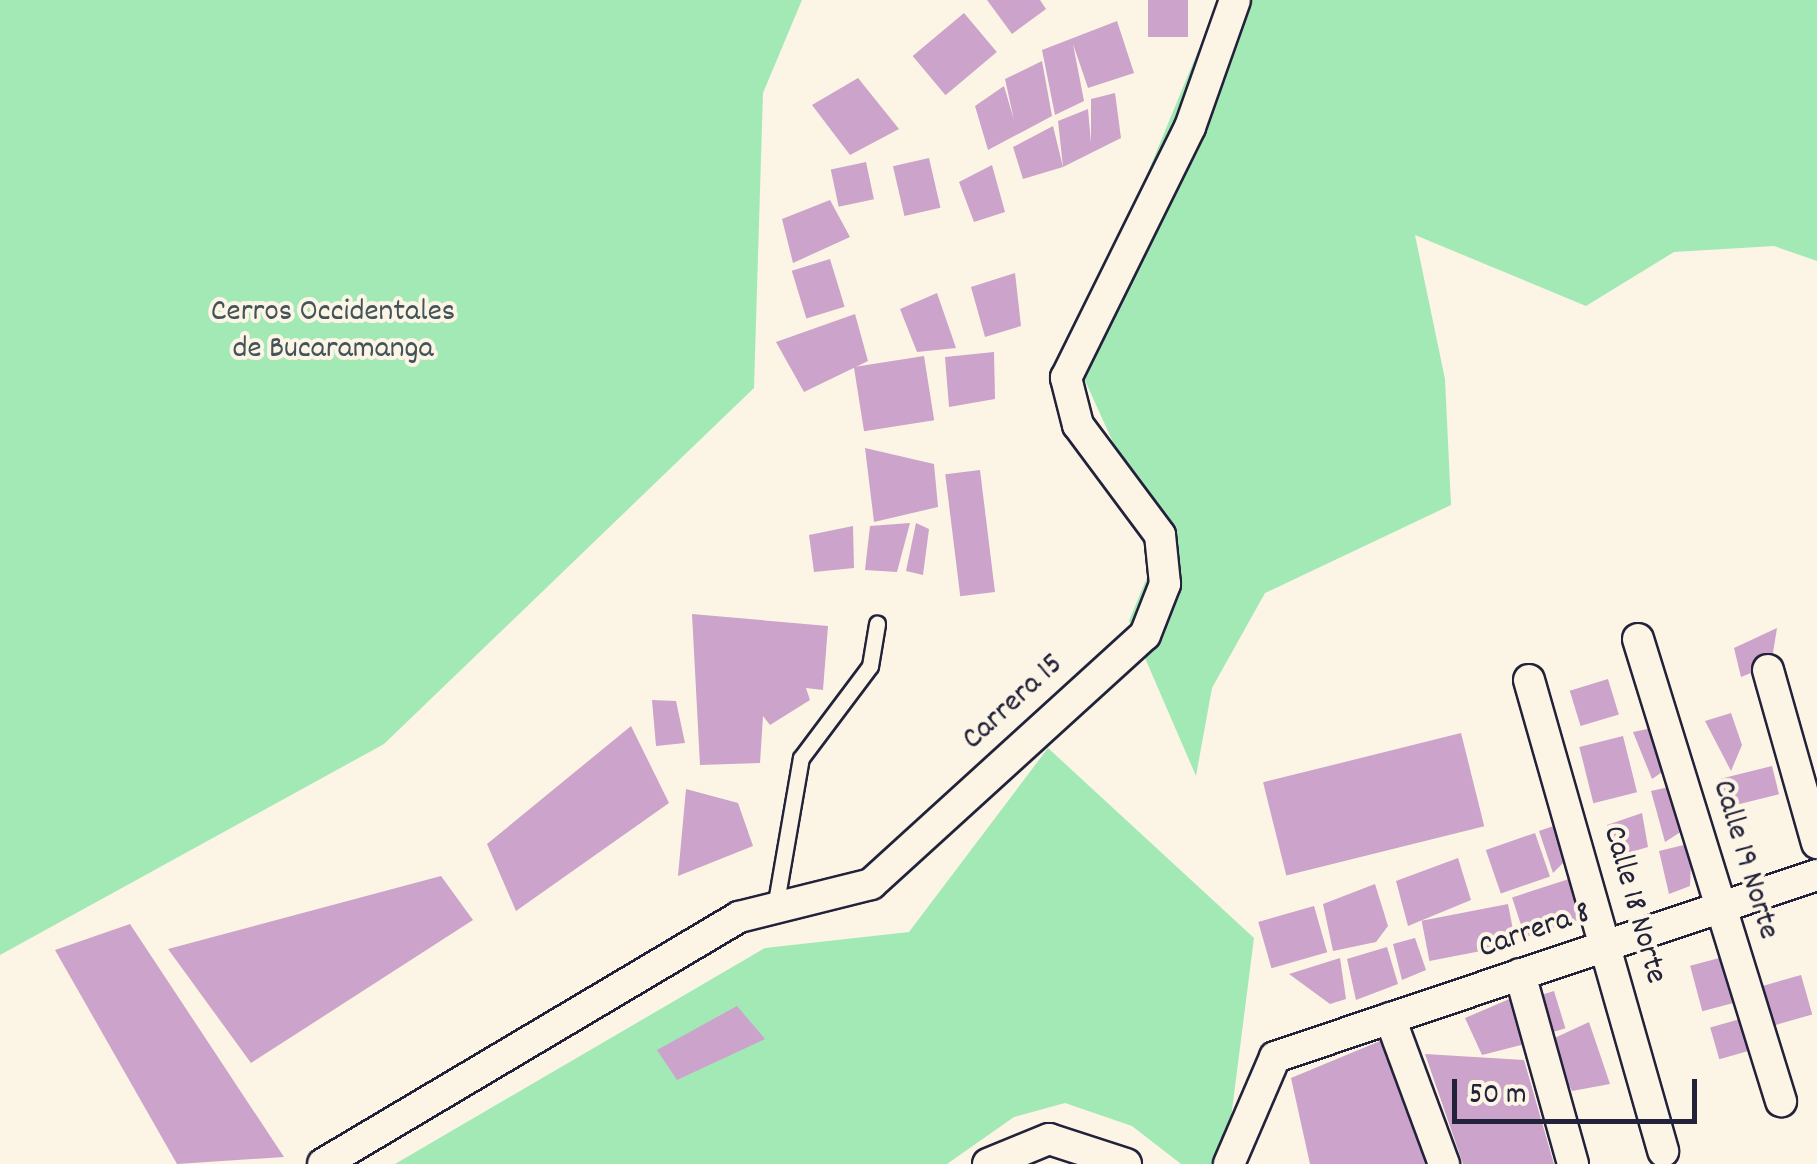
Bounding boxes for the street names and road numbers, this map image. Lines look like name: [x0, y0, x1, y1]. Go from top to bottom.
street label: Carrera 15: [955, 646, 1073, 760]
street label: Calle 19 Norte: [1702, 776, 1786, 944]
street label: Calle 18 Norte: [1592, 822, 1674, 988]
street label: Carrera 8: [1474, 895, 1596, 969]

